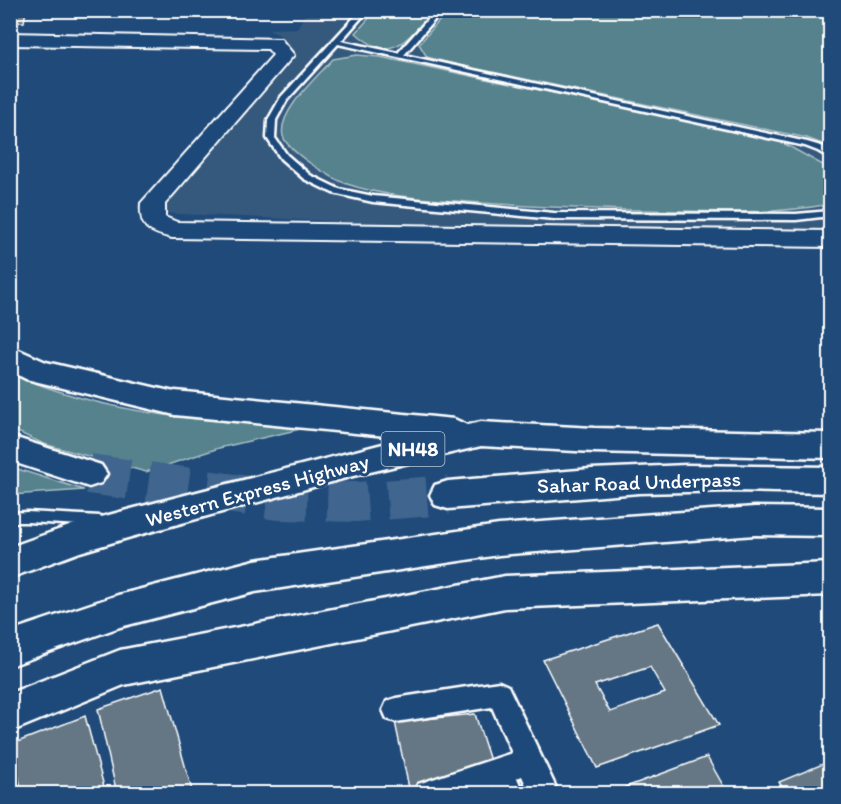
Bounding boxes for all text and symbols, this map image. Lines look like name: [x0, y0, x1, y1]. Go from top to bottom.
road number: NH48: [382, 432, 444, 466]
street label: Western Express Highway: [143, 448, 372, 532]
street label: Sahar Road Underpass: [537, 466, 741, 498]

